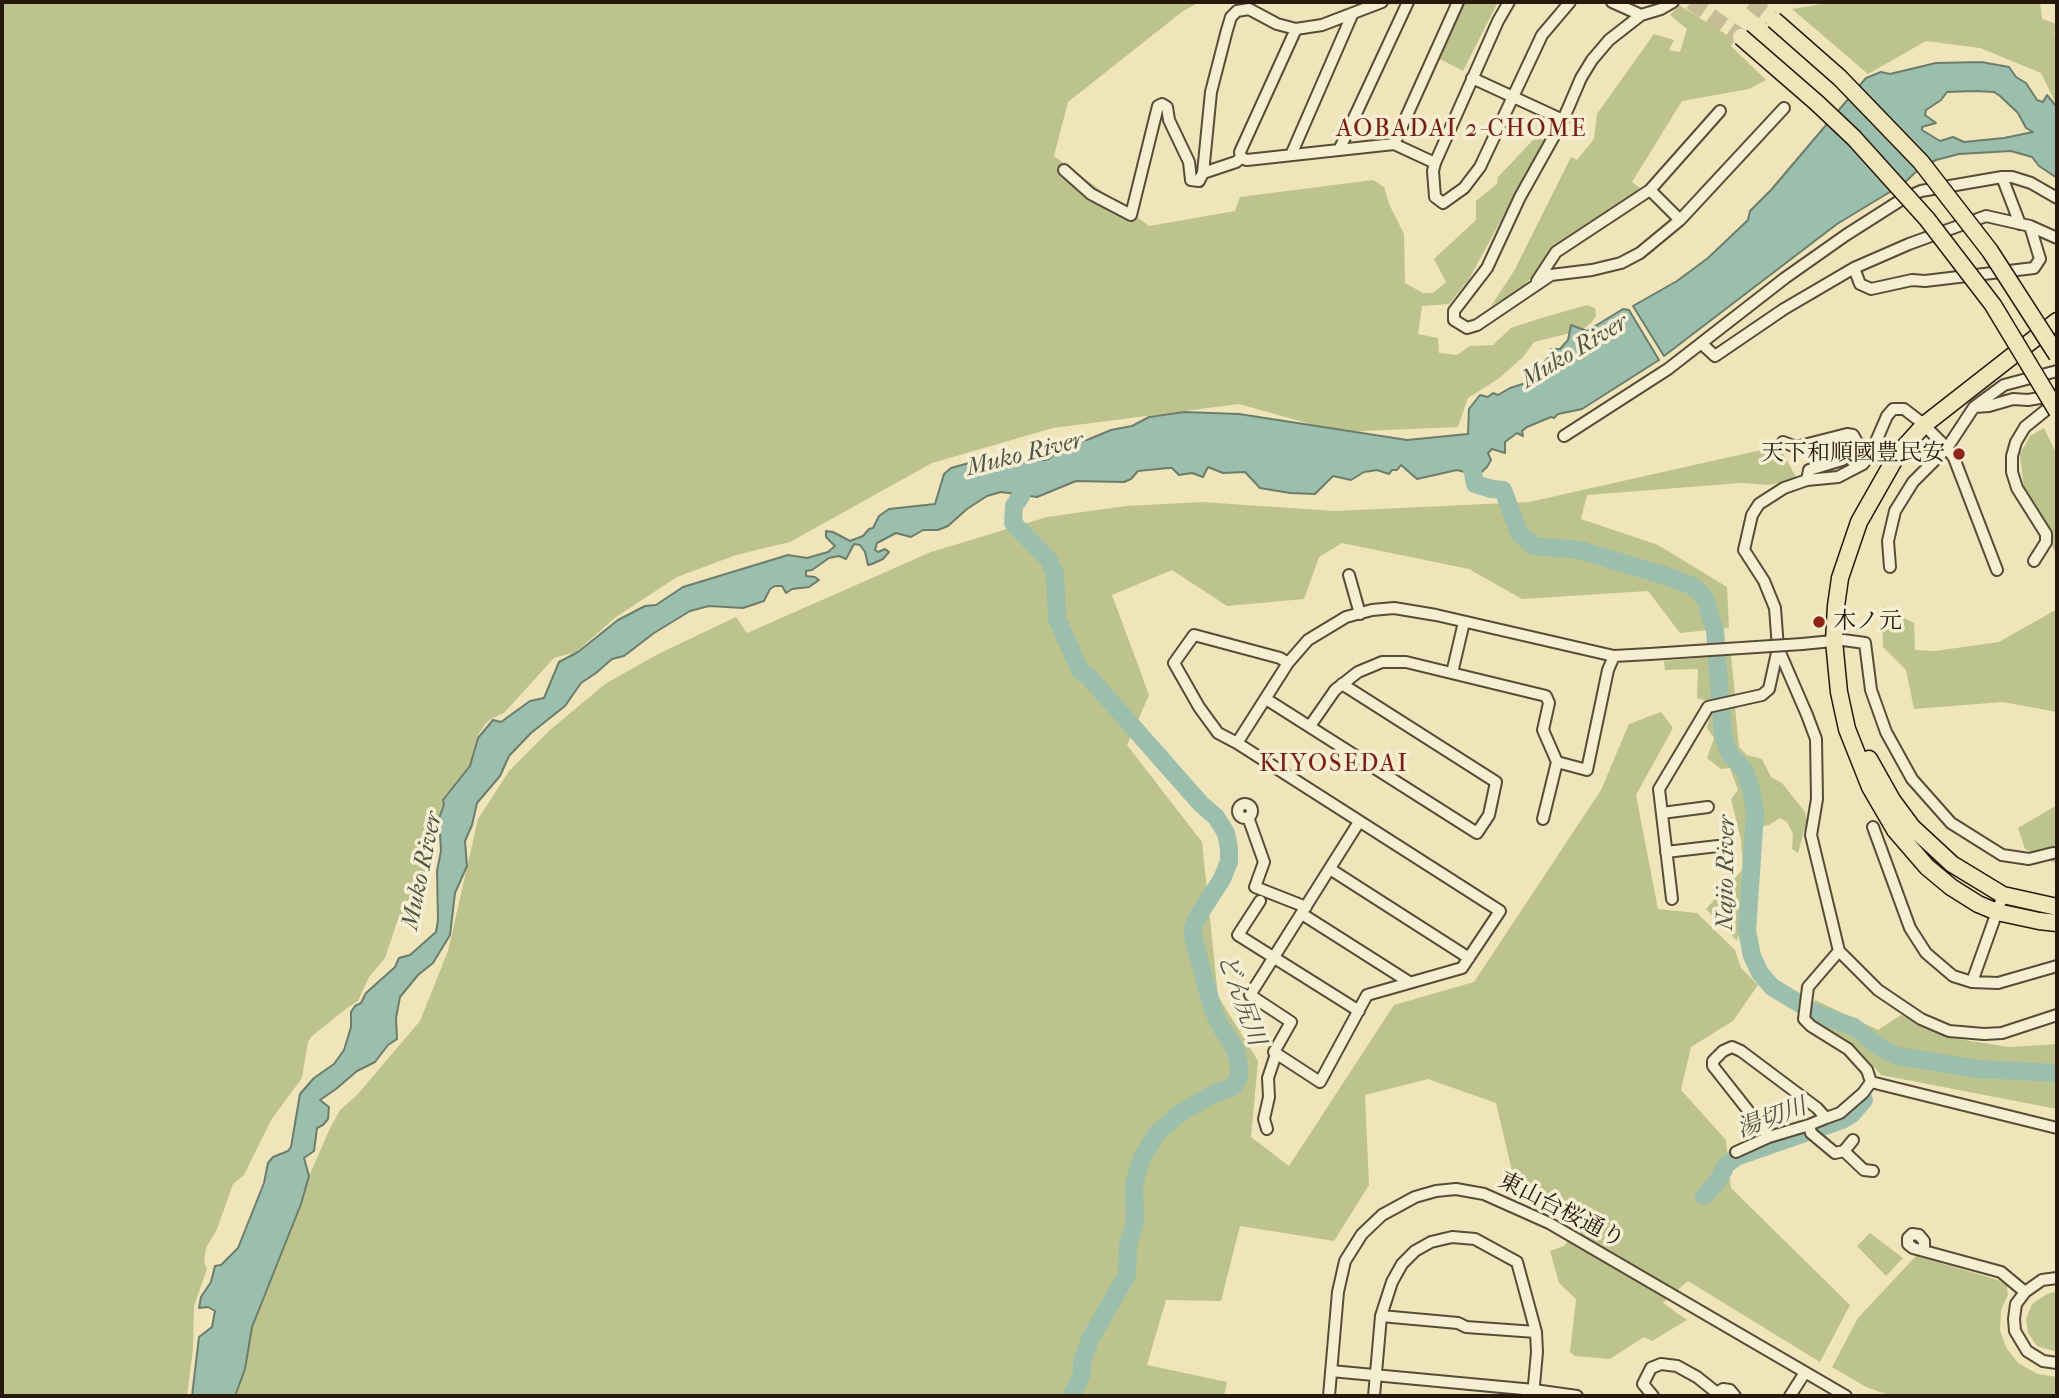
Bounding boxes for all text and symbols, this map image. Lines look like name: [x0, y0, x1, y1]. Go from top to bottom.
district label: AOBADAI 2-CHOME: [1338, 116, 1586, 144]
water label: Muko River: [1516, 309, 1634, 395]
water label: Muko River: [964, 427, 1086, 483]
place label: 天下和順國豊民安: [1761, 440, 1945, 468]
marker: 天下和順國豊民安: [1951, 446, 1967, 462]
place label: 木ノ元: [1833, 608, 1902, 636]
marker: 木ノ元: [1811, 614, 1827, 630]
district label: KIYOSEDAI: [1260, 751, 1408, 779]
water label: Muko River: [396, 810, 450, 932]
water label: Najio River: [1712, 815, 1742, 931]
water label: どん尻川: [1210, 950, 1270, 1050]
water label: 湯切川: [1733, 1093, 1811, 1145]
street label: 東山台桜通り: [1493, 1167, 1629, 1255]

